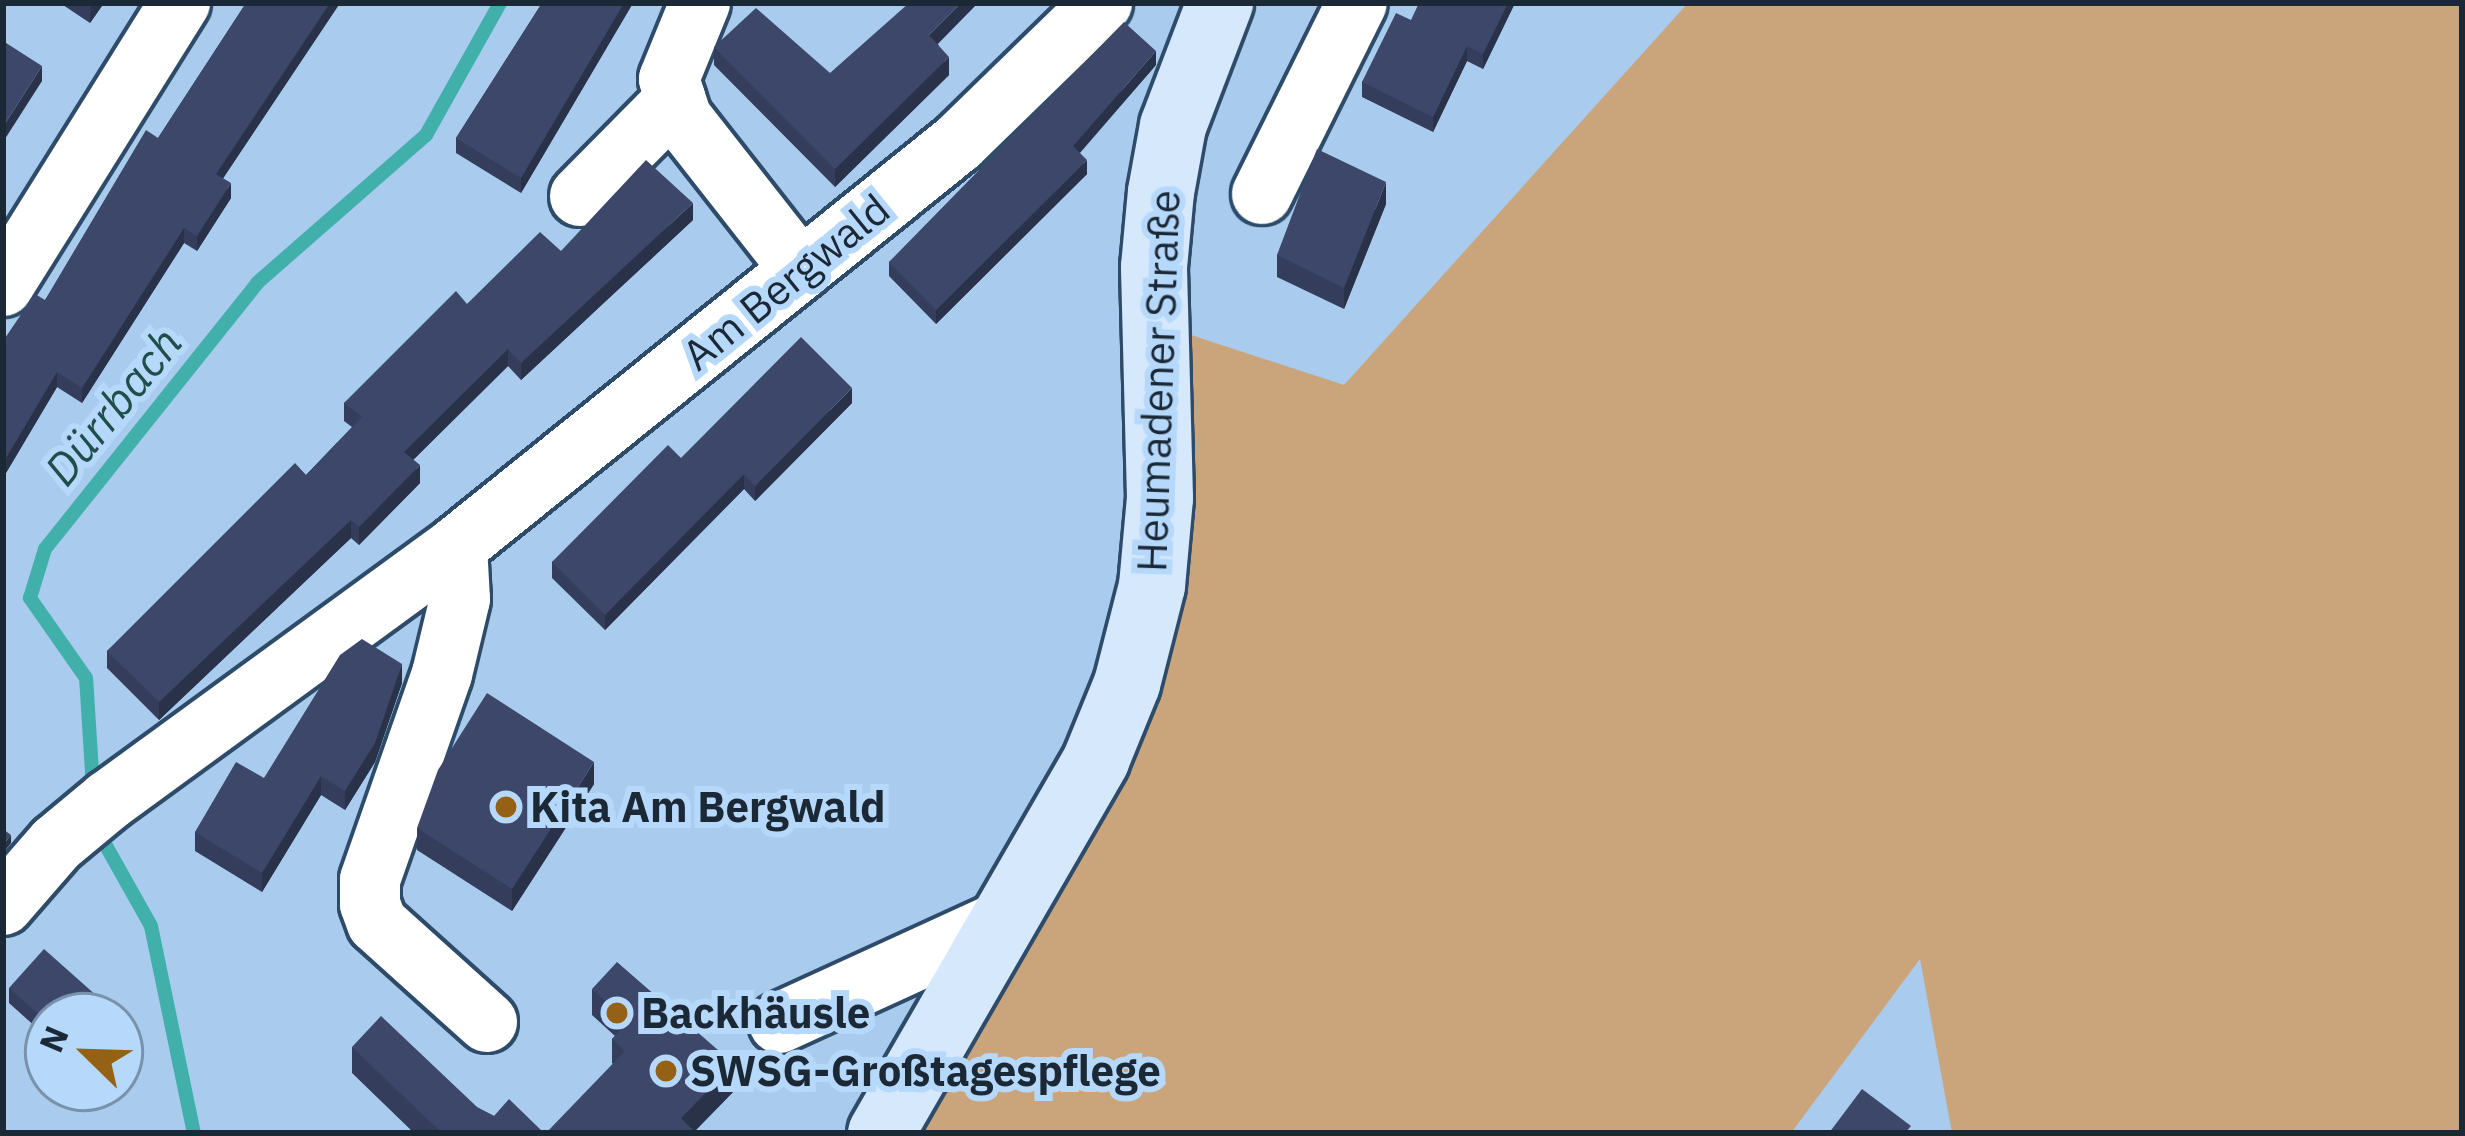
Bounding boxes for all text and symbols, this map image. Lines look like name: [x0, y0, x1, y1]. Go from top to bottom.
street label: Am Bergwald: [673, 183, 899, 381]
street label: Heumadener Straße: [1126, 189, 1190, 573]
water label: Dürrbach: [33, 316, 193, 496]
place label: Kita Am Bergwald: [530, 782, 885, 832]
marker: Kita Am Bergwald: [493, 794, 519, 820]
place label: Backhäusle: [641, 988, 870, 1038]
north arrow: [24, 992, 144, 1112]
marker: Backhäusle: [604, 1000, 630, 1026]
text: N: [29, 1020, 78, 1058]
place label: SWSG-Großtagespflege: [690, 1046, 1161, 1096]
marker: SWSG-Großtagespflege: [653, 1058, 679, 1084]

